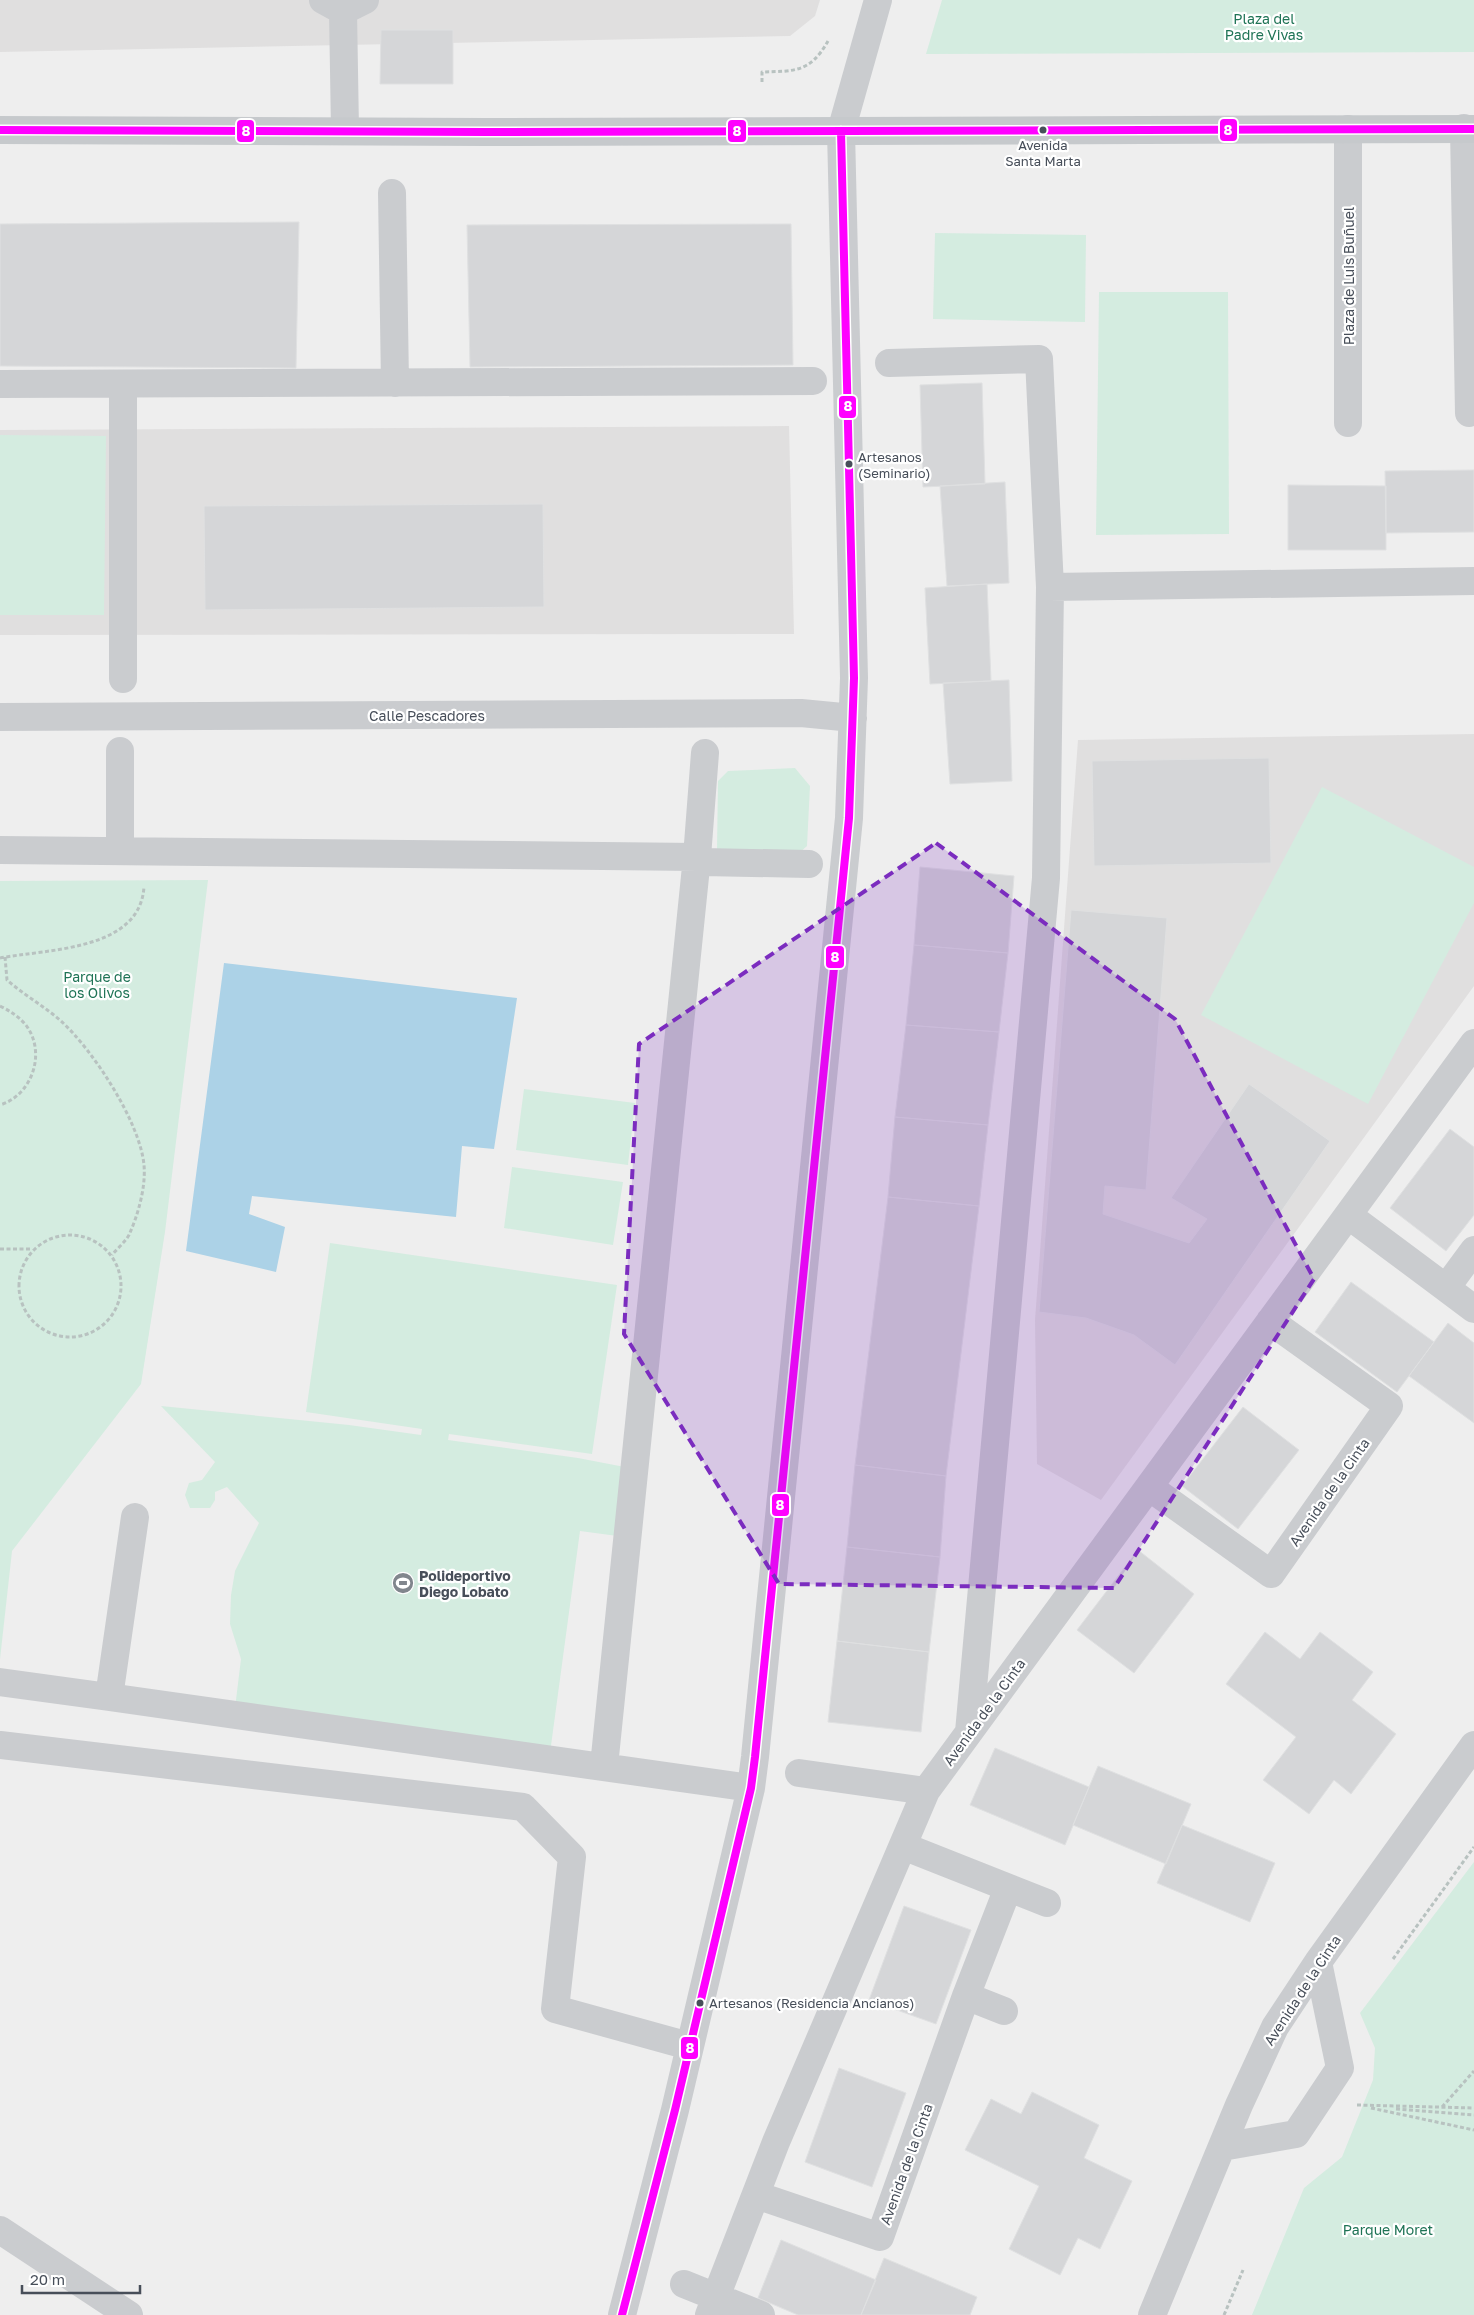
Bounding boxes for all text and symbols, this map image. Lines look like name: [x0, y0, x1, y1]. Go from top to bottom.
park label: Plaza del Padre Vivas: [1225, 10, 1303, 43]
line badge: 8: [1219, 118, 1238, 142]
line badge: 8: [236, 119, 255, 143]
line badge: 8: [727, 119, 747, 143]
text: 8: [1224, 121, 1233, 138]
text: 8: [242, 122, 251, 139]
text: 8: [733, 122, 742, 139]
marker: Avenida Santa Marta: [1038, 125, 1048, 135]
place label: Avenida Santa Marta: [1005, 137, 1081, 169]
street label: Plaza de Luis Buñuel: [1340, 207, 1357, 345]
line badge: 8: [838, 395, 857, 419]
text: 8: [844, 397, 853, 414]
place label: Artesanos (Seminario): [858, 449, 930, 481]
marker: Artesanos (Seminario): [844, 459, 854, 469]
street label: Calle Pescadores: [369, 707, 485, 724]
line badge: 8: [825, 945, 845, 969]
text: 8: [831, 948, 840, 965]
park label: Parque de los Olivos: [63, 968, 131, 1001]
street label: Avenida de la Cinta: [1285, 1435, 1373, 1549]
line badge: 8: [771, 1493, 790, 1517]
text: 8: [776, 1496, 785, 1513]
place label: Polideportivo Diego Lobato: [419, 1567, 511, 1600]
sports icon: Polideportivo Diego Lobato: [391, 1571, 415, 1595]
street label: Avenida de la Cinta: [940, 1655, 1028, 1769]
street label: Avenida de la Cinta: [1260, 1932, 1344, 2048]
place label: Artesanos (Residencia Ancianos): [709, 1995, 914, 2011]
marker: Artesanos (Residencia Ancianos): [695, 1998, 705, 2008]
line badge: 8: [680, 2036, 699, 2060]
text: 8: [686, 2039, 695, 2056]
street label: Avenida de la Cinta: [876, 2101, 936, 2227]
park label: Parque Moret: [1343, 2221, 1433, 2238]
scale bar: [22, 2262, 140, 2294]
text: 20 m: [30, 2270, 65, 2288]

